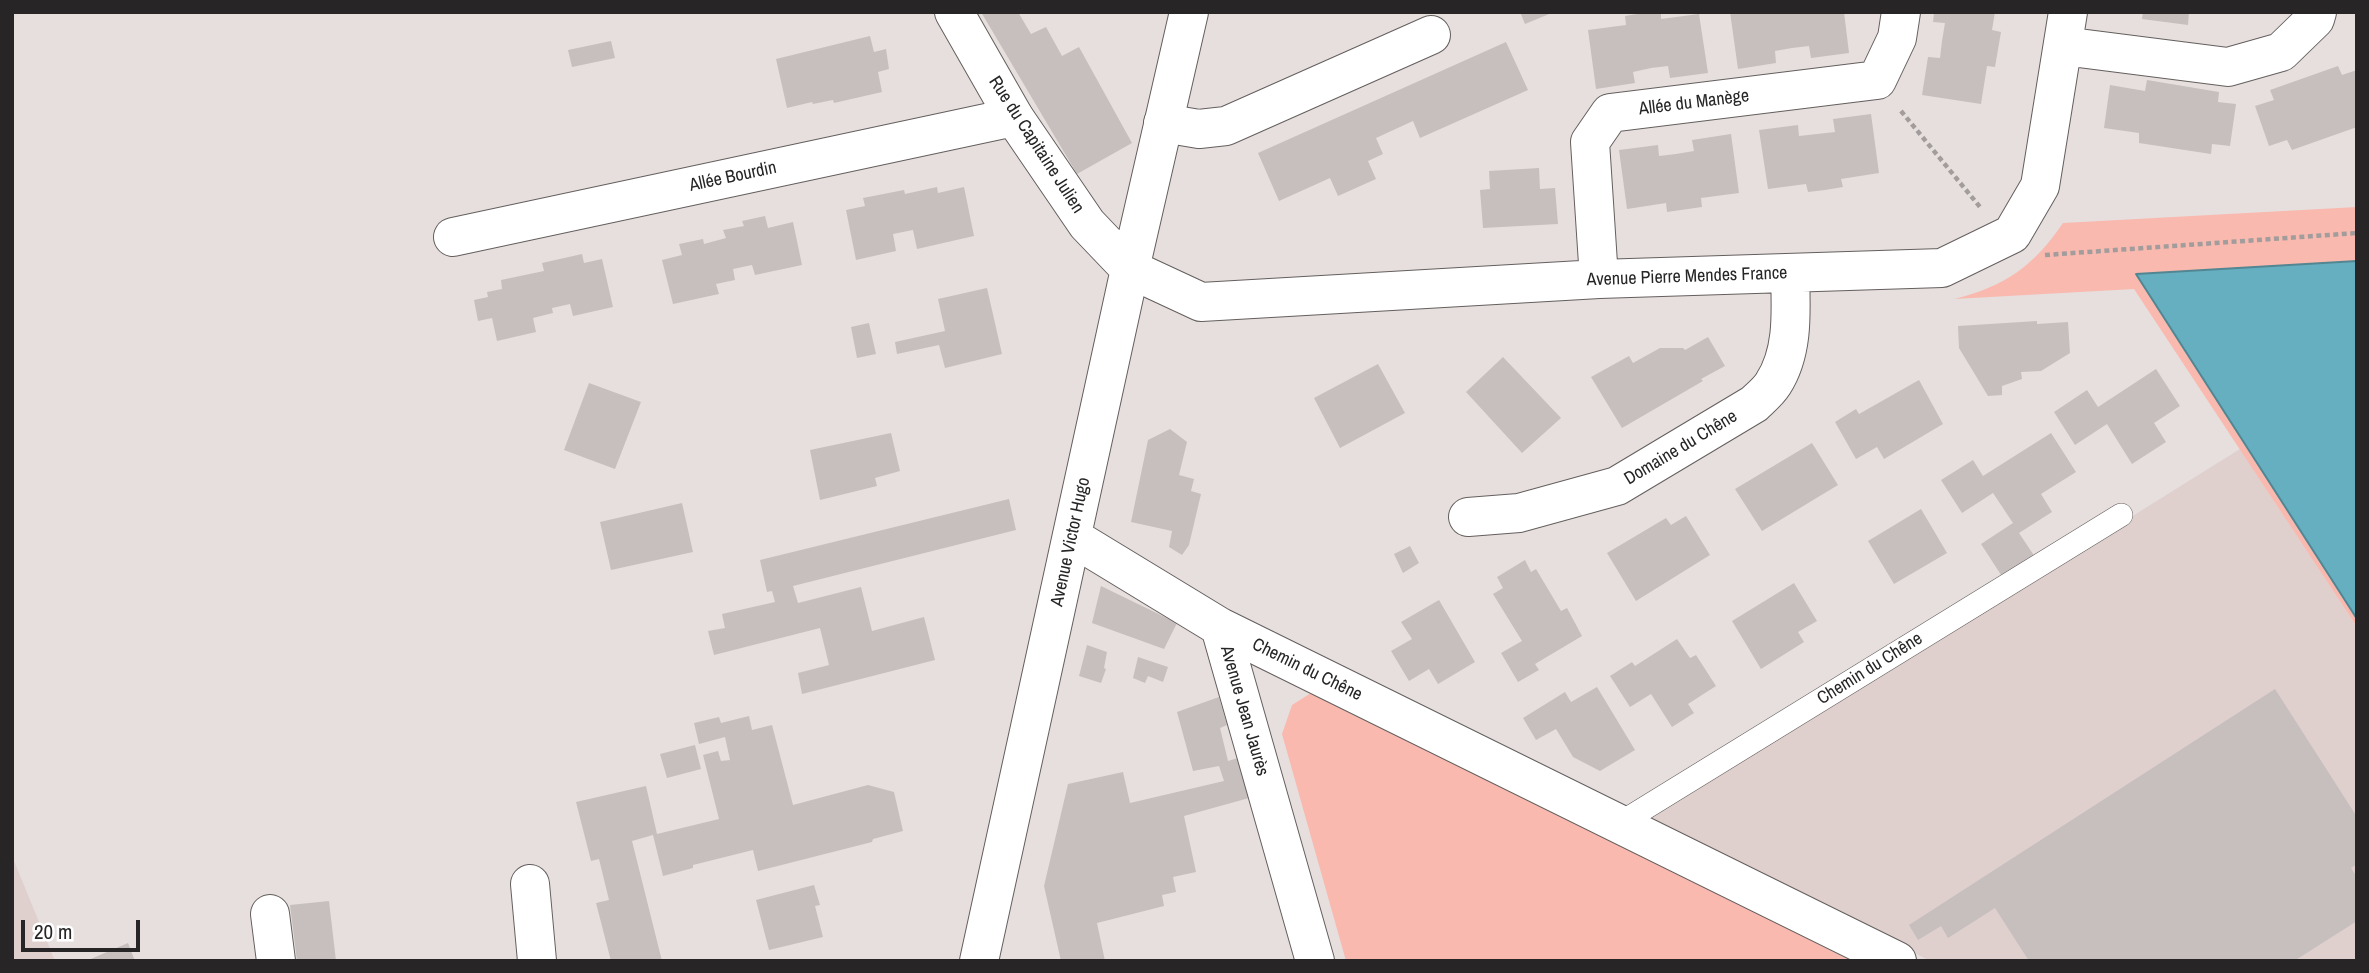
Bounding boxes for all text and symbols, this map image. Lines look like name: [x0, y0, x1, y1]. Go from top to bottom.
street label: Rue du Capitaine Julien: [984, 72, 1088, 218]
street label: Allée du Manège: [1638, 86, 1750, 120]
street label: Allée Bourdin: [687, 157, 779, 197]
street label: Avenue Pierre Mendes France: [1586, 263, 1788, 291]
street label: Domaine du Chêne: [1621, 406, 1741, 490]
street label: Avenue Victor Hugo: [1047, 475, 1095, 609]
street label: Chemin du Chêne: [1813, 628, 1927, 710]
street label: Chemin du Chêne: [1248, 634, 1366, 706]
street label: Avenue Jean Jaurès: [1215, 643, 1273, 779]
scale bar: [24, 906, 144, 950]
text: 20 m: [34, 917, 72, 946]

